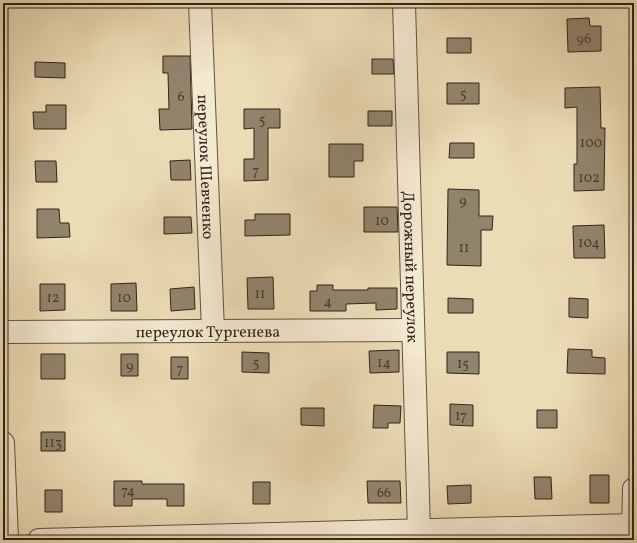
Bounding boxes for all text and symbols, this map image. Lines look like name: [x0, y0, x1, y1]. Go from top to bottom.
house number: 96: [577, 30, 591, 49]
house number: 5: [460, 85, 466, 104]
house number: 6: [177, 88, 185, 107]
street label: переулок Шевченко: [191, 94, 218, 240]
house number: 5: [259, 111, 265, 130]
house number: 100: [580, 134, 602, 153]
house number: 7: [253, 162, 260, 181]
house number: 102: [578, 169, 600, 188]
street label: Дорожный переулок: [396, 191, 423, 344]
house number: 9: [459, 192, 467, 211]
house number: 10: [375, 212, 389, 231]
house number: 104: [578, 234, 600, 253]
house number: 11: [459, 239, 469, 258]
house number: 11: [255, 285, 265, 304]
house number: 12: [47, 289, 59, 308]
house number: 10: [117, 289, 131, 308]
house number: 4: [324, 293, 332, 312]
street label: переулок Тургенева: [136, 322, 280, 344]
house number: 5: [253, 354, 259, 373]
house number: 14: [377, 354, 391, 373]
house number: 15: [457, 355, 469, 374]
house number: 9: [126, 357, 134, 376]
house number: 7: [177, 360, 184, 379]
house number: 17: [455, 407, 467, 426]
house number: 113: [44, 434, 62, 453]
house number: 74: [121, 482, 135, 501]
house number: 66: [377, 484, 391, 503]

